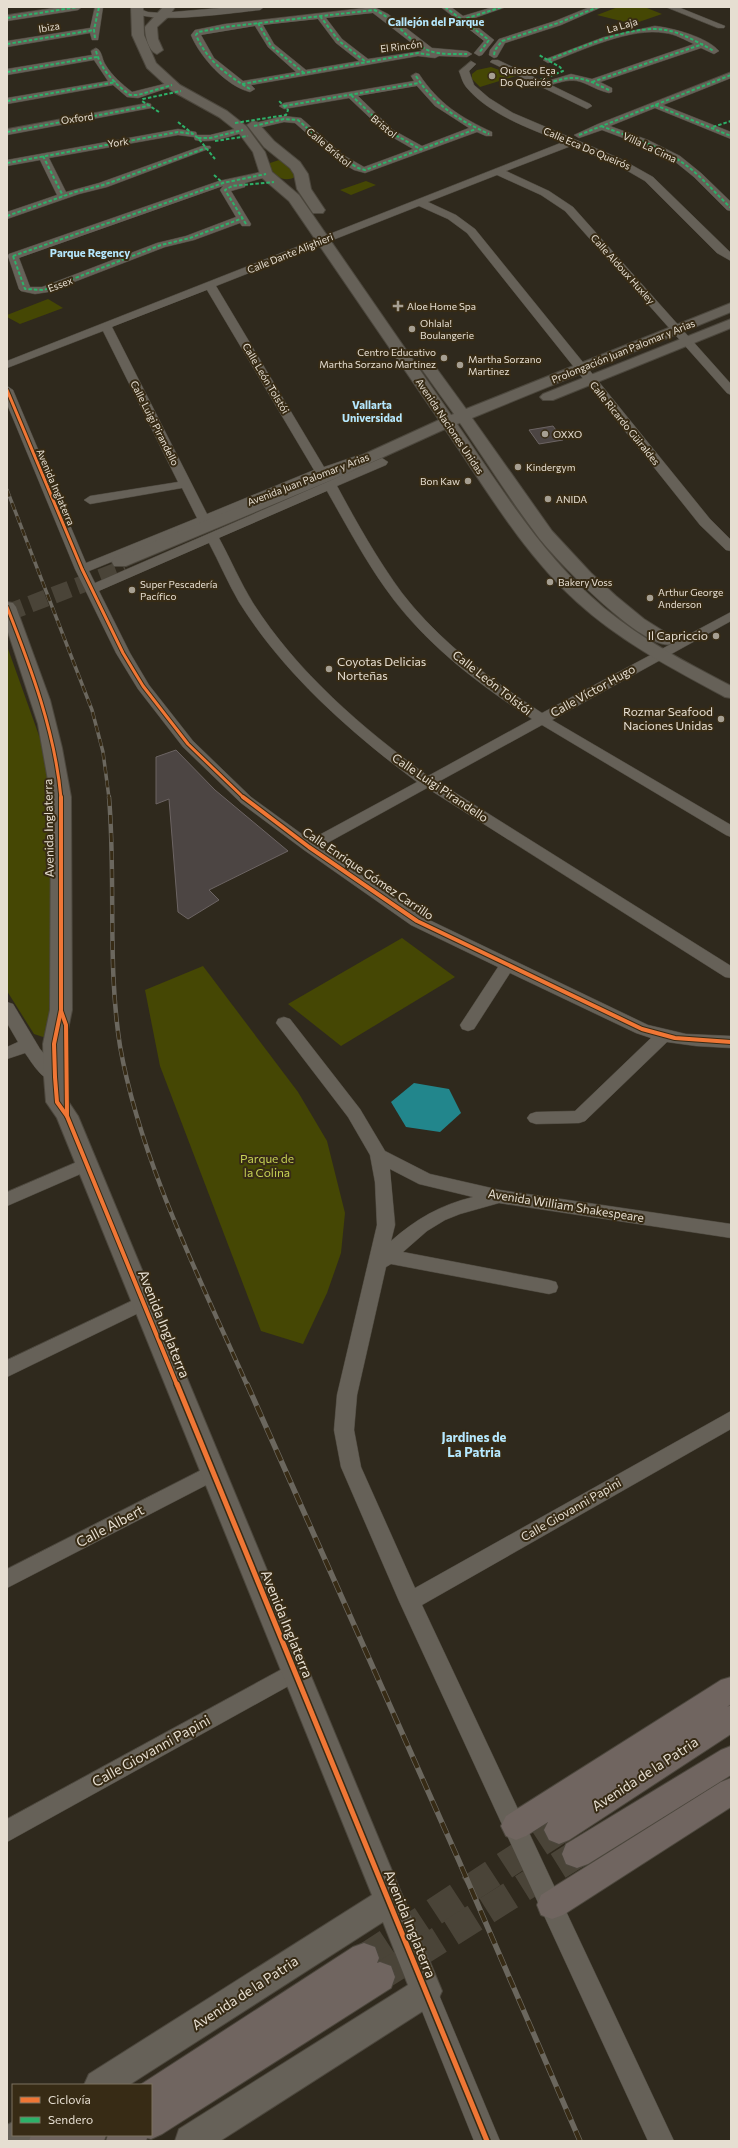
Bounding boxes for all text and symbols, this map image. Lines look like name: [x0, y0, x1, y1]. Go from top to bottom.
district label: Callejón del Parque: [388, 15, 484, 28]
street label: La Laja: [605, 15, 639, 35]
street label: Ibiza: [37, 19, 61, 35]
street label: El Rincón: [379, 37, 423, 55]
place label: Quiosco Eça Do Queirós: [500, 64, 556, 88]
marker: Quiosco Eça Do Queirós: [487, 71, 497, 81]
street label: Oxford: [60, 110, 94, 126]
street label: Bristol: [369, 112, 399, 140]
street label: Calle Eca Do Queirós: [542, 124, 633, 172]
street label: Calle Brístol: [304, 125, 354, 169]
street label: Villa La Cima: [621, 129, 679, 165]
street label: York: [107, 135, 130, 149]
street label: Calle Dante Alighieri: [245, 230, 335, 276]
street label: Calle Aldoux Huxley: [589, 232, 657, 306]
district label: Parque Regency: [50, 246, 130, 259]
street label: Essex: [46, 274, 75, 294]
marker: Aloe Home Spa: [392, 300, 404, 312]
place label: Aloe Home Spa: [407, 300, 476, 312]
street label: Prolongación Juan Palomar y Arias: [550, 316, 697, 385]
place label: Ohlala! Boulangerie: [420, 317, 474, 341]
marker: Ohlala! Boulangerie: [407, 324, 417, 334]
street label: Calle León Tolstói: [240, 341, 292, 415]
place label: Centro Educativo Martha Sorzano Martinez: [319, 346, 436, 370]
marker: Centro Educativo Martha Sorzano Martinez: [439, 353, 449, 363]
place label: Martha Sorzano Martinez: [468, 353, 541, 377]
marker: Martha Sorzano Martinez: [455, 360, 465, 370]
street label: Avenida Naciones Unidas: [413, 376, 487, 477]
street label: Calle Luigi Pirandello: [128, 378, 182, 468]
street label: Calle Ricardo Güiraldes: [588, 379, 663, 468]
district label: Vallarta Universidad: [342, 398, 402, 424]
place label: OXXO: [553, 428, 582, 440]
marker: OXXO: [540, 429, 550, 439]
street label: Avenida Inglaterra: [34, 447, 78, 527]
street label: Avenida Juan Palomar y Arias: [245, 450, 371, 508]
place label: Kindergym: [526, 461, 575, 473]
marker: Kindergym: [513, 462, 523, 472]
place label: Bon Kaw: [420, 475, 460, 487]
marker: Bon Kaw: [463, 476, 473, 486]
place label: ANIDA: [556, 493, 587, 505]
marker: ANIDA: [543, 494, 553, 504]
place label: Bakery Voss: [558, 576, 613, 588]
marker: Bakery Voss: [545, 577, 555, 587]
place label: Super Pescadería Pacífico: [140, 578, 218, 602]
marker: Super Pescadería Pacífico: [127, 585, 137, 595]
place label: Arthur George Anderson: [658, 586, 723, 610]
marker: Arthur George Anderson: [645, 593, 655, 603]
place label: Il Capriccio: [648, 628, 708, 642]
marker: Il Capriccio: [711, 631, 721, 641]
street label: Calle León Tolstói: [450, 647, 535, 717]
place label: Coyotas Delicias Norteñas: [337, 654, 426, 682]
street label: Calle Víctor Hugo: [548, 661, 637, 719]
marker: Coyotas Delicias Norteñas: [324, 664, 334, 674]
place label: Rozmar Seafood Naciones Unidas: [623, 704, 713, 732]
marker: Rozmar Seafood Naciones Unidas: [716, 714, 726, 724]
street label: Calle Luigi Pirandello: [390, 750, 491, 824]
street label: Avenida Inglaterra: [40, 779, 56, 877]
street label: Calle Enrique Gómez Carrillo: [300, 824, 437, 922]
park label: Parque de la Colina: [240, 1151, 294, 1179]
street label: Avenida William Shakespeare: [487, 1186, 645, 1224]
street label: Avenida Inglaterra: [135, 1267, 194, 1380]
district label: Jardines de La Patria: [442, 1429, 507, 1460]
street label: Calle Giovanni Papini: [518, 1475, 623, 1544]
street label: Calle Albert: [73, 1500, 147, 1551]
street label: Avenida Inglaterra: [258, 1567, 317, 1680]
street label: Calle Giovanni Papini: [89, 1711, 213, 1790]
street label: Avenida de la Patria: [588, 1733, 701, 1814]
street label: Avenida Inglaterra: [381, 1867, 440, 1980]
street label: Avenida de la Patria: [188, 1952, 301, 2033]
legend: [12, 2084, 152, 2136]
text: Ciclovía: [48, 2092, 91, 2106]
text: Sendero: [48, 2112, 93, 2126]

